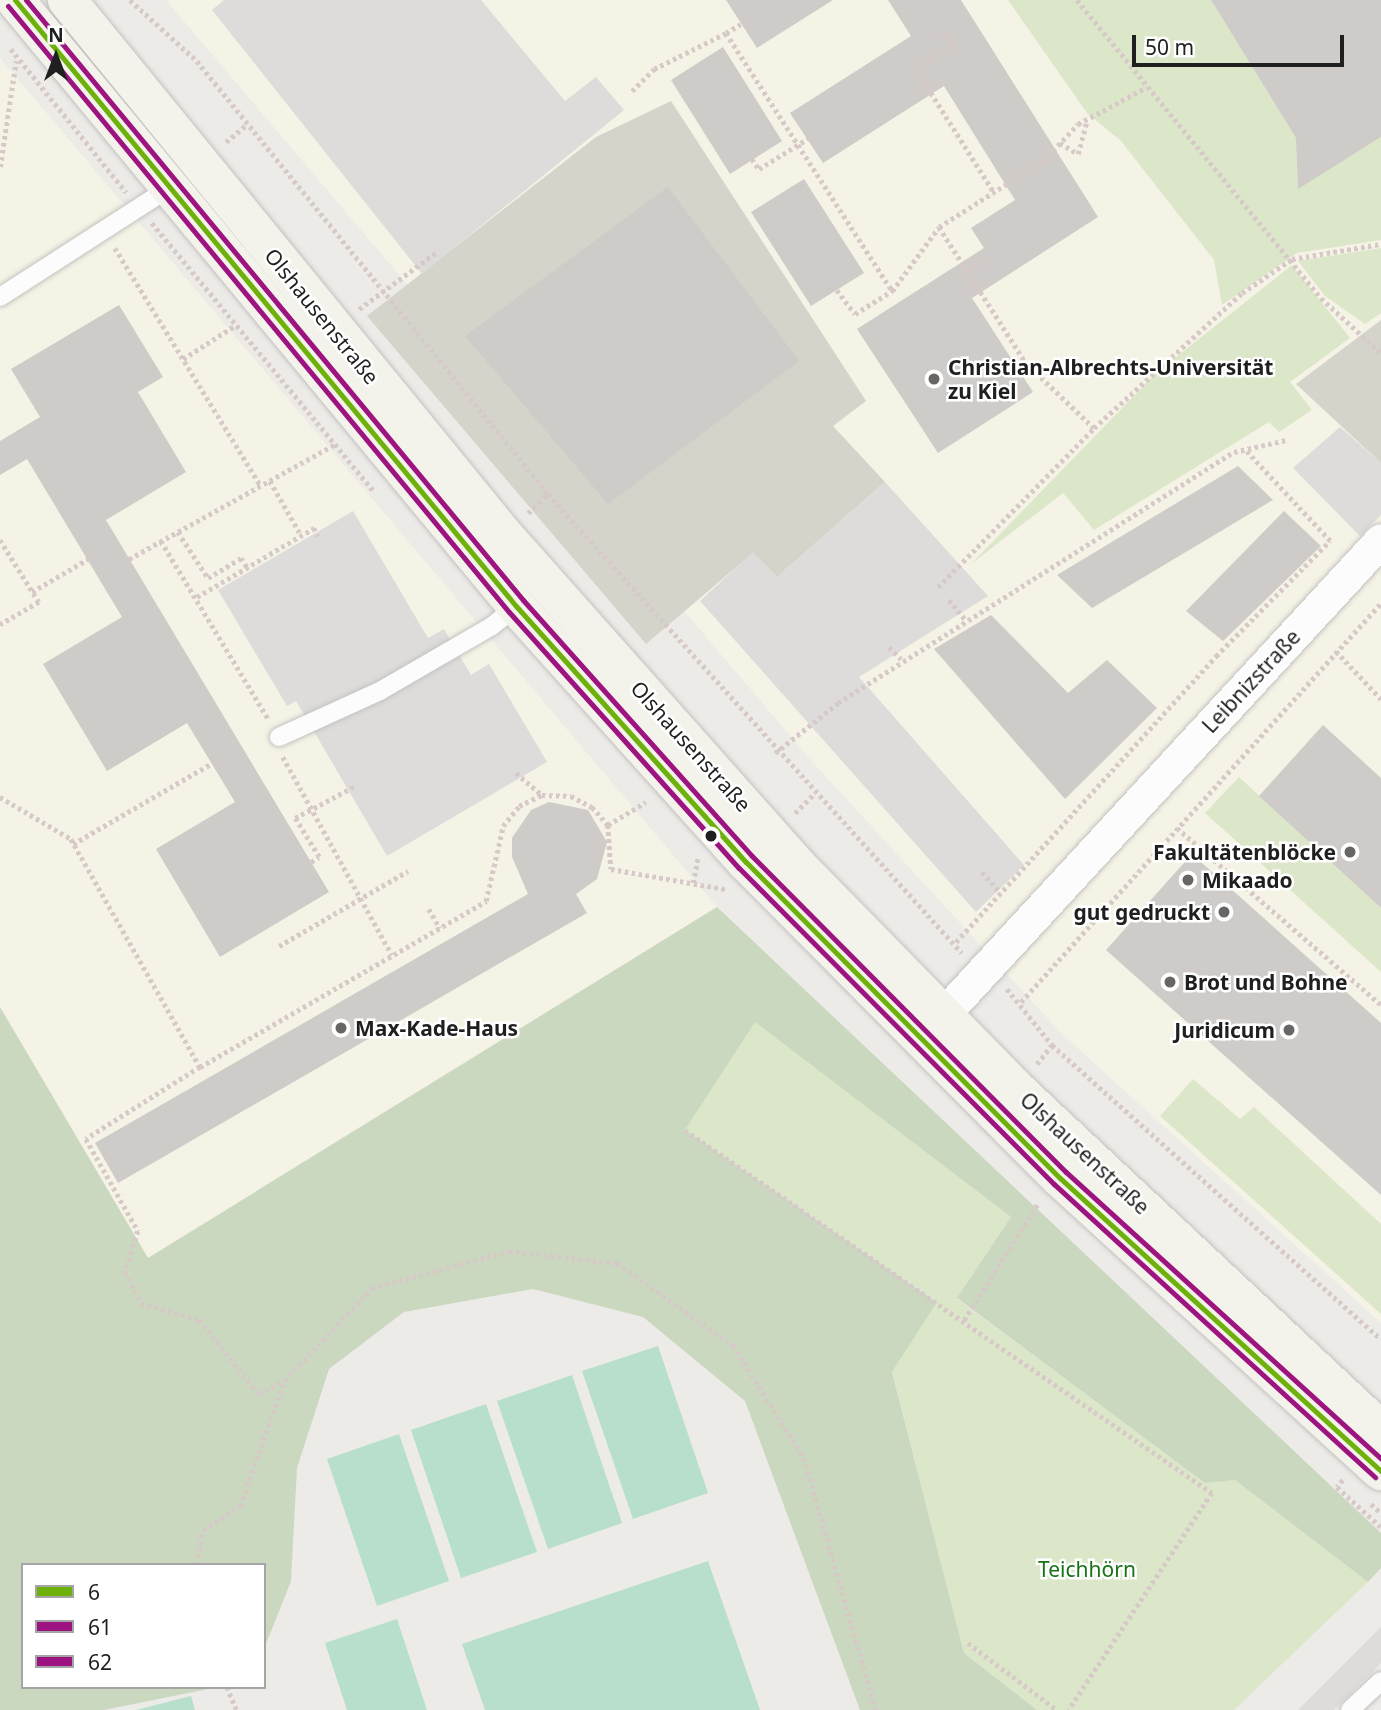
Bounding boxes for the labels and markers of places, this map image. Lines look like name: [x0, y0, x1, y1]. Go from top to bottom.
place label: Christian-Albrechts-Universität zu Kiel: [948, 354, 1273, 404]
marker: Christian-Albrechts-Universität zu Kiel: [926, 371, 942, 387]
unlabelled marker: [704, 829, 718, 843]
place label: Fakultätenblöcke: [1153, 839, 1336, 865]
marker: Fakultätenblöcke: [1342, 844, 1358, 860]
place label: Mikaado: [1202, 867, 1293, 893]
marker: Mikaado: [1180, 872, 1196, 888]
place label: gut gedruckt: [1073, 899, 1210, 925]
marker: gut gedruckt: [1216, 904, 1232, 920]
place label: Brot und Bohne: [1184, 969, 1348, 995]
marker: Brot und Bohne: [1162, 974, 1178, 990]
place label: Max-Kade-Haus: [355, 1015, 518, 1041]
place label: Juridicum: [1174, 1017, 1275, 1043]
marker: Max-Kade-Haus: [333, 1020, 349, 1036]
marker: Juridicum: [1281, 1022, 1297, 1038]

